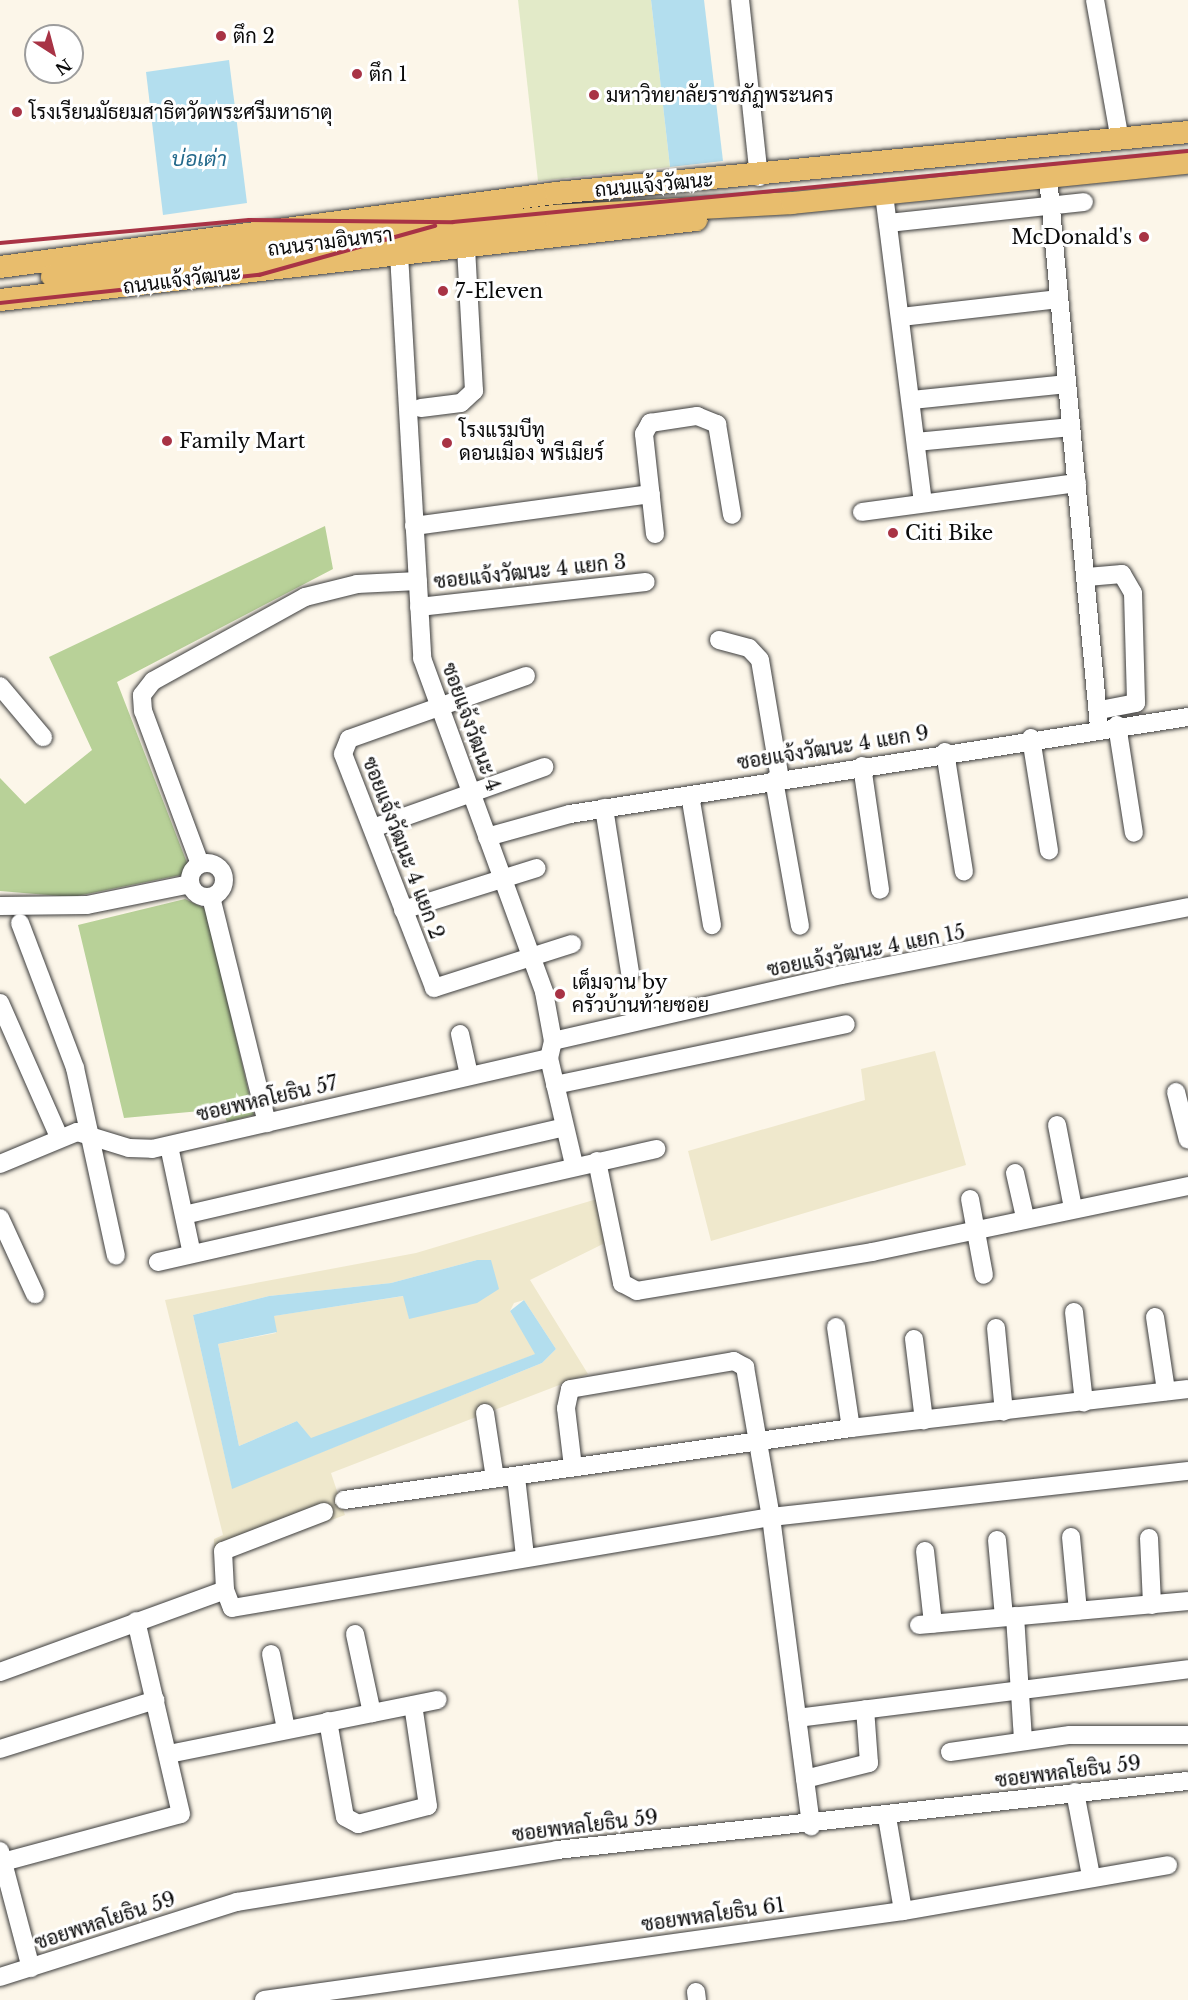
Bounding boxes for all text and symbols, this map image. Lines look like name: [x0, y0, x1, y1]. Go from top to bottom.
north arrow: [24, 24, 84, 84]
place label: ตึก 2: [233, 24, 275, 48]
marker: ตึก 2: [214, 29, 228, 43]
text: N: [51, 54, 75, 79]
place label: ตึก 1: [369, 62, 407, 86]
marker: ตึก 1: [350, 67, 364, 81]
place label: มหาวิทยาลัยราชภัฏพระนคร: [606, 83, 834, 107]
marker: มหาวิทยาลัยราชภัฏพระนคร: [587, 88, 601, 102]
place label: โรงเรียนมัธยมสาธิตวัดพระศรีมหาธาตุ: [29, 100, 332, 124]
marker: โรงเรียนมัธยมสาธิตวัดพระศรีมหาธาตุ: [10, 105, 24, 119]
water label: บ่อเต่า: [171, 146, 227, 172]
street label: ถนนแจ้งวัฒนะ: [594, 168, 714, 202]
street label: ถนนรามอินทรา: [266, 222, 394, 262]
place label: McDonald's: [1011, 225, 1132, 249]
marker: McDonald's: [1137, 230, 1151, 244]
street label: ถนนแจ้งวัฒนะ: [121, 261, 243, 299]
place label: 7-Eleven: [455, 279, 543, 303]
marker: 7-Eleven: [436, 284, 450, 298]
place label: โรงแรมบีทู ดอนเมือง พรีเมียร์: [459, 419, 604, 466]
place label: Family Mart: [179, 429, 306, 453]
marker: Family Mart: [160, 434, 174, 448]
marker: โรงแรมบีทู ดอนเมือง พรีเมียร์: [440, 436, 454, 450]
place label: Citi Bike: [905, 521, 993, 545]
marker: Citi Bike: [886, 526, 900, 540]
street label: ซอยแจ้งวัฒนะ 4 แยก 3: [433, 550, 627, 594]
street label: ซอยแจ้งวัฒนะ 4: [437, 659, 505, 795]
street label: ซอยแจ้งวัฒนะ 4 แยก 9: [735, 721, 931, 775]
street label: ซอยแจ้งวัฒนะ 4 แยก 2: [357, 753, 449, 943]
street label: ซอยแจ้งวัฒนะ 4 แยก 15: [765, 920, 967, 982]
place label: เต็มจาน by ครัวบ้านท้ายซอย: [572, 970, 709, 1017]
marker: เต็มจาน by ครัวบ้านท้ายซอย: [553, 987, 567, 1001]
street label: ซอยพหลโยธิน 57: [194, 1071, 340, 1127]
street label: ซอยพหลโยธิน 59: [994, 1751, 1142, 1793]
street label: ซอยพหลโยธิน 59: [511, 1805, 659, 1847]
street label: ซอยพหลโยธิน 59: [31, 1887, 179, 1955]
street label: ซอยพหลโยธิน 61: [640, 1893, 786, 1937]

